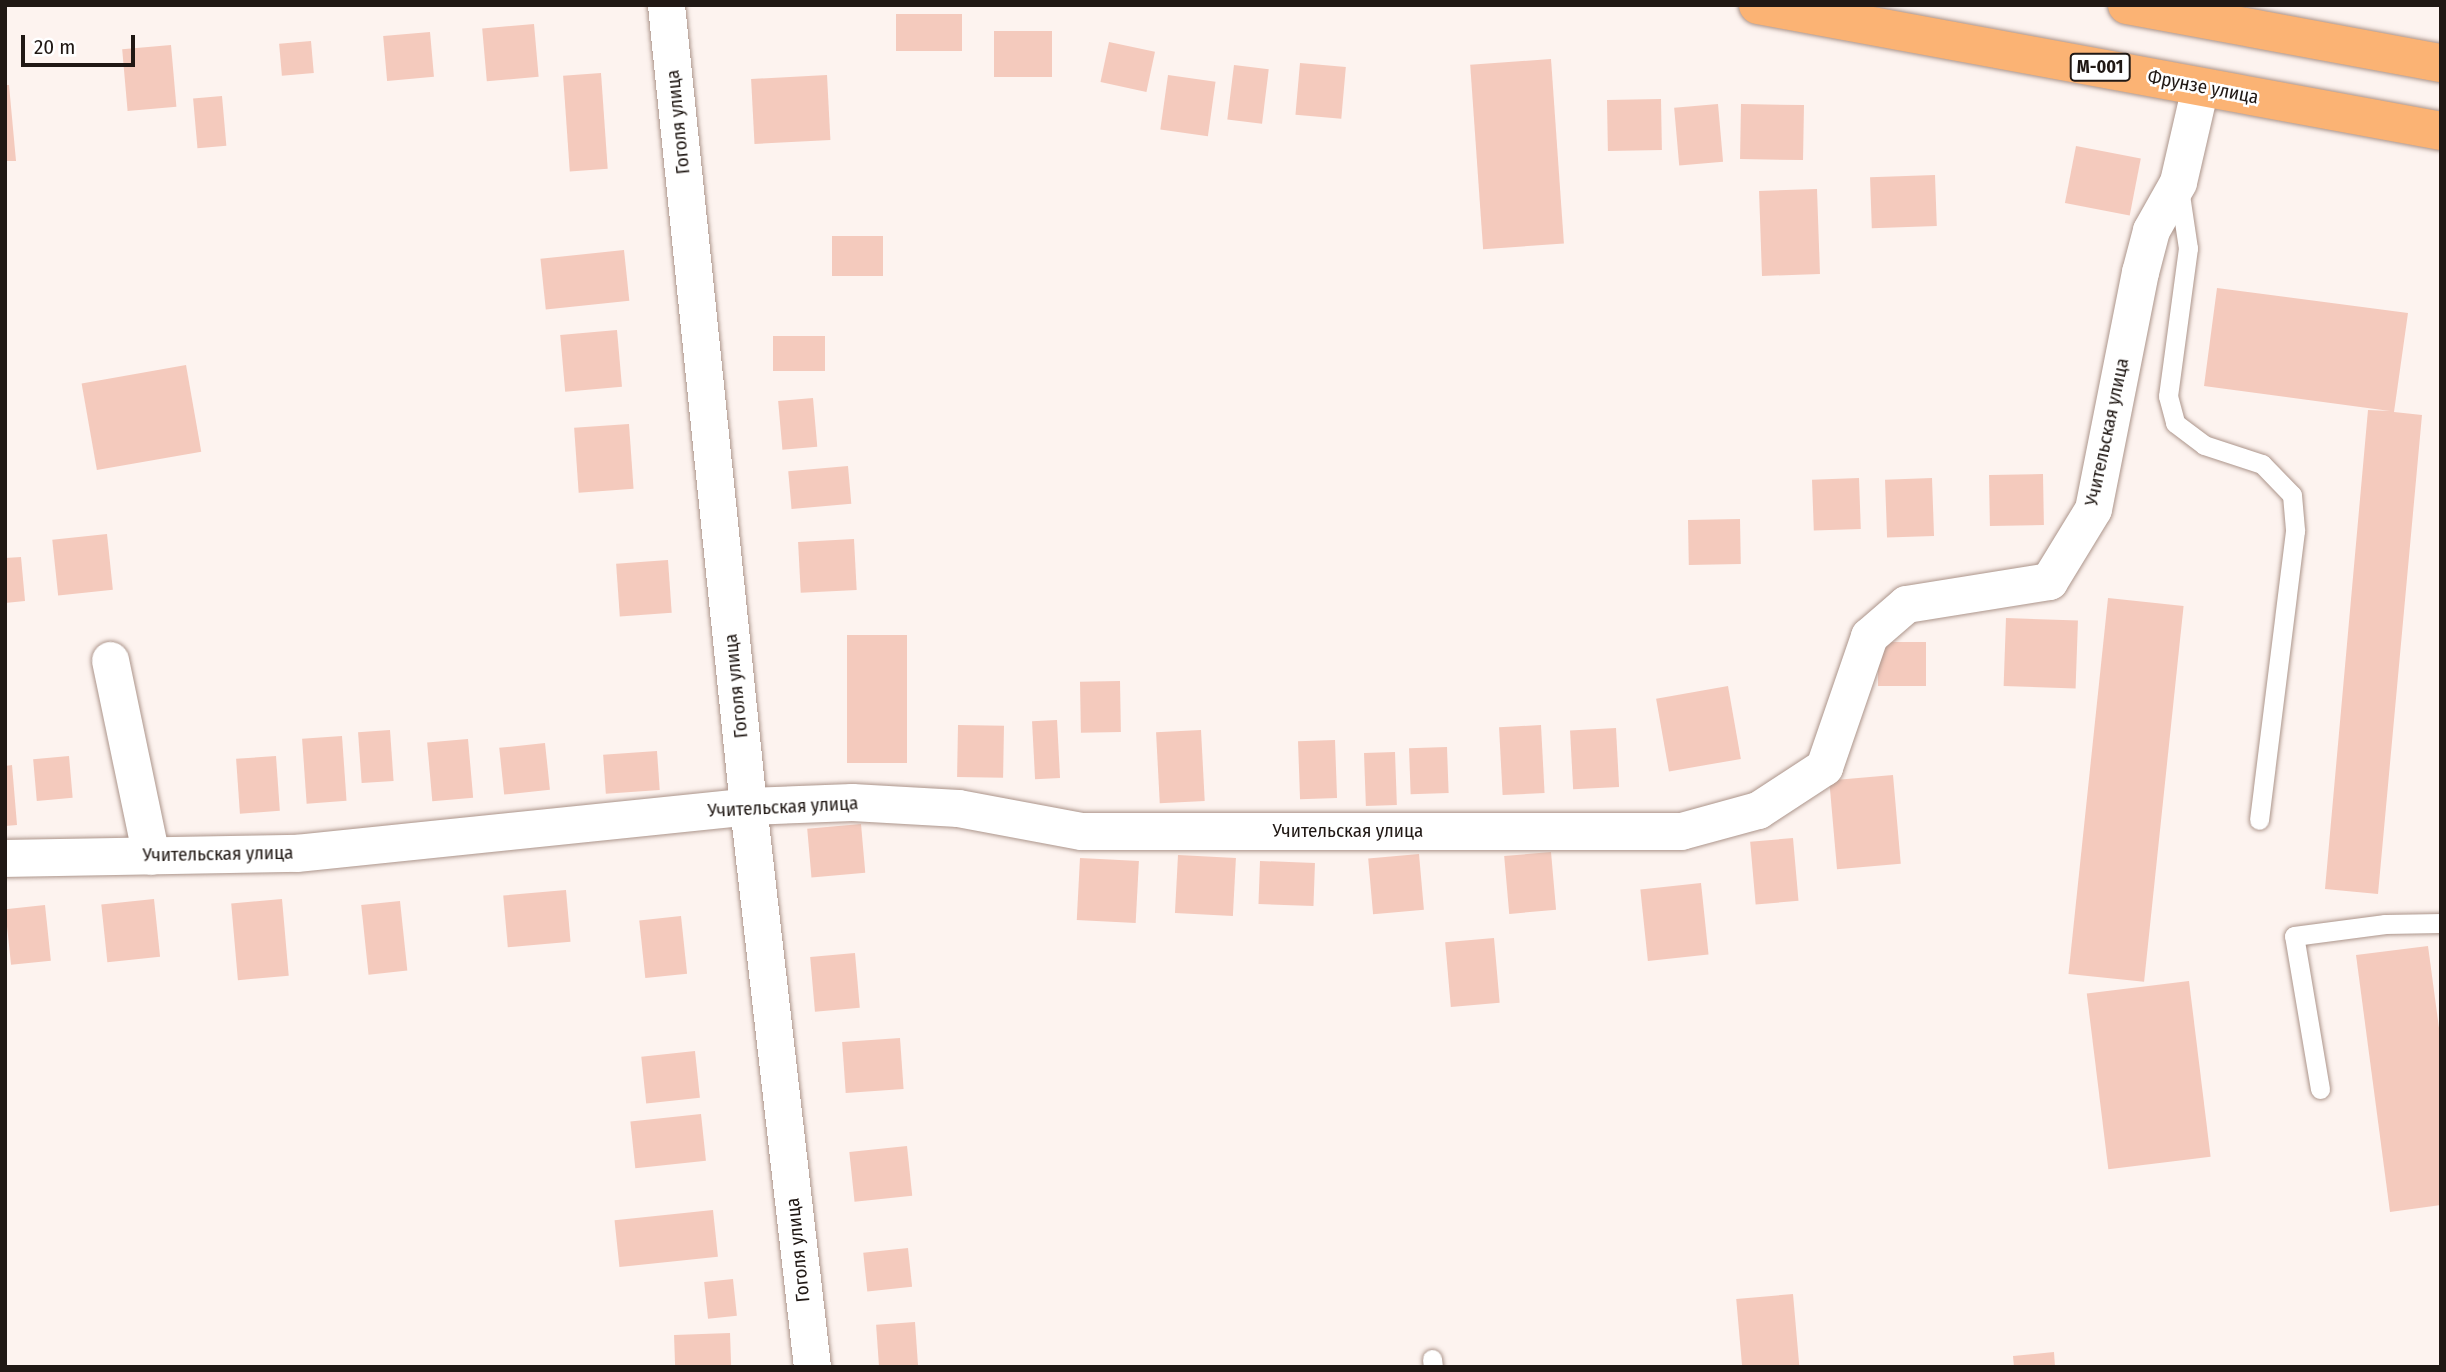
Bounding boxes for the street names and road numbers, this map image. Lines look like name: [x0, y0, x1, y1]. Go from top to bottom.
road number: M-001: [2068, 52, 2132, 82]
street label: Фрунзе улица: [2146, 65, 2260, 109]
street label: Гоголя улица: [661, 69, 695, 175]
street label: Учительская улица: [2080, 356, 2134, 508]
street label: Гоголя улица: [719, 633, 753, 739]
street label: Учительская улица: [707, 792, 859, 822]
street label: Учительская улица: [1273, 820, 1423, 842]
street label: Учительская улица: [142, 841, 294, 867]
street label: Гоголя улица: [781, 1197, 815, 1303]

